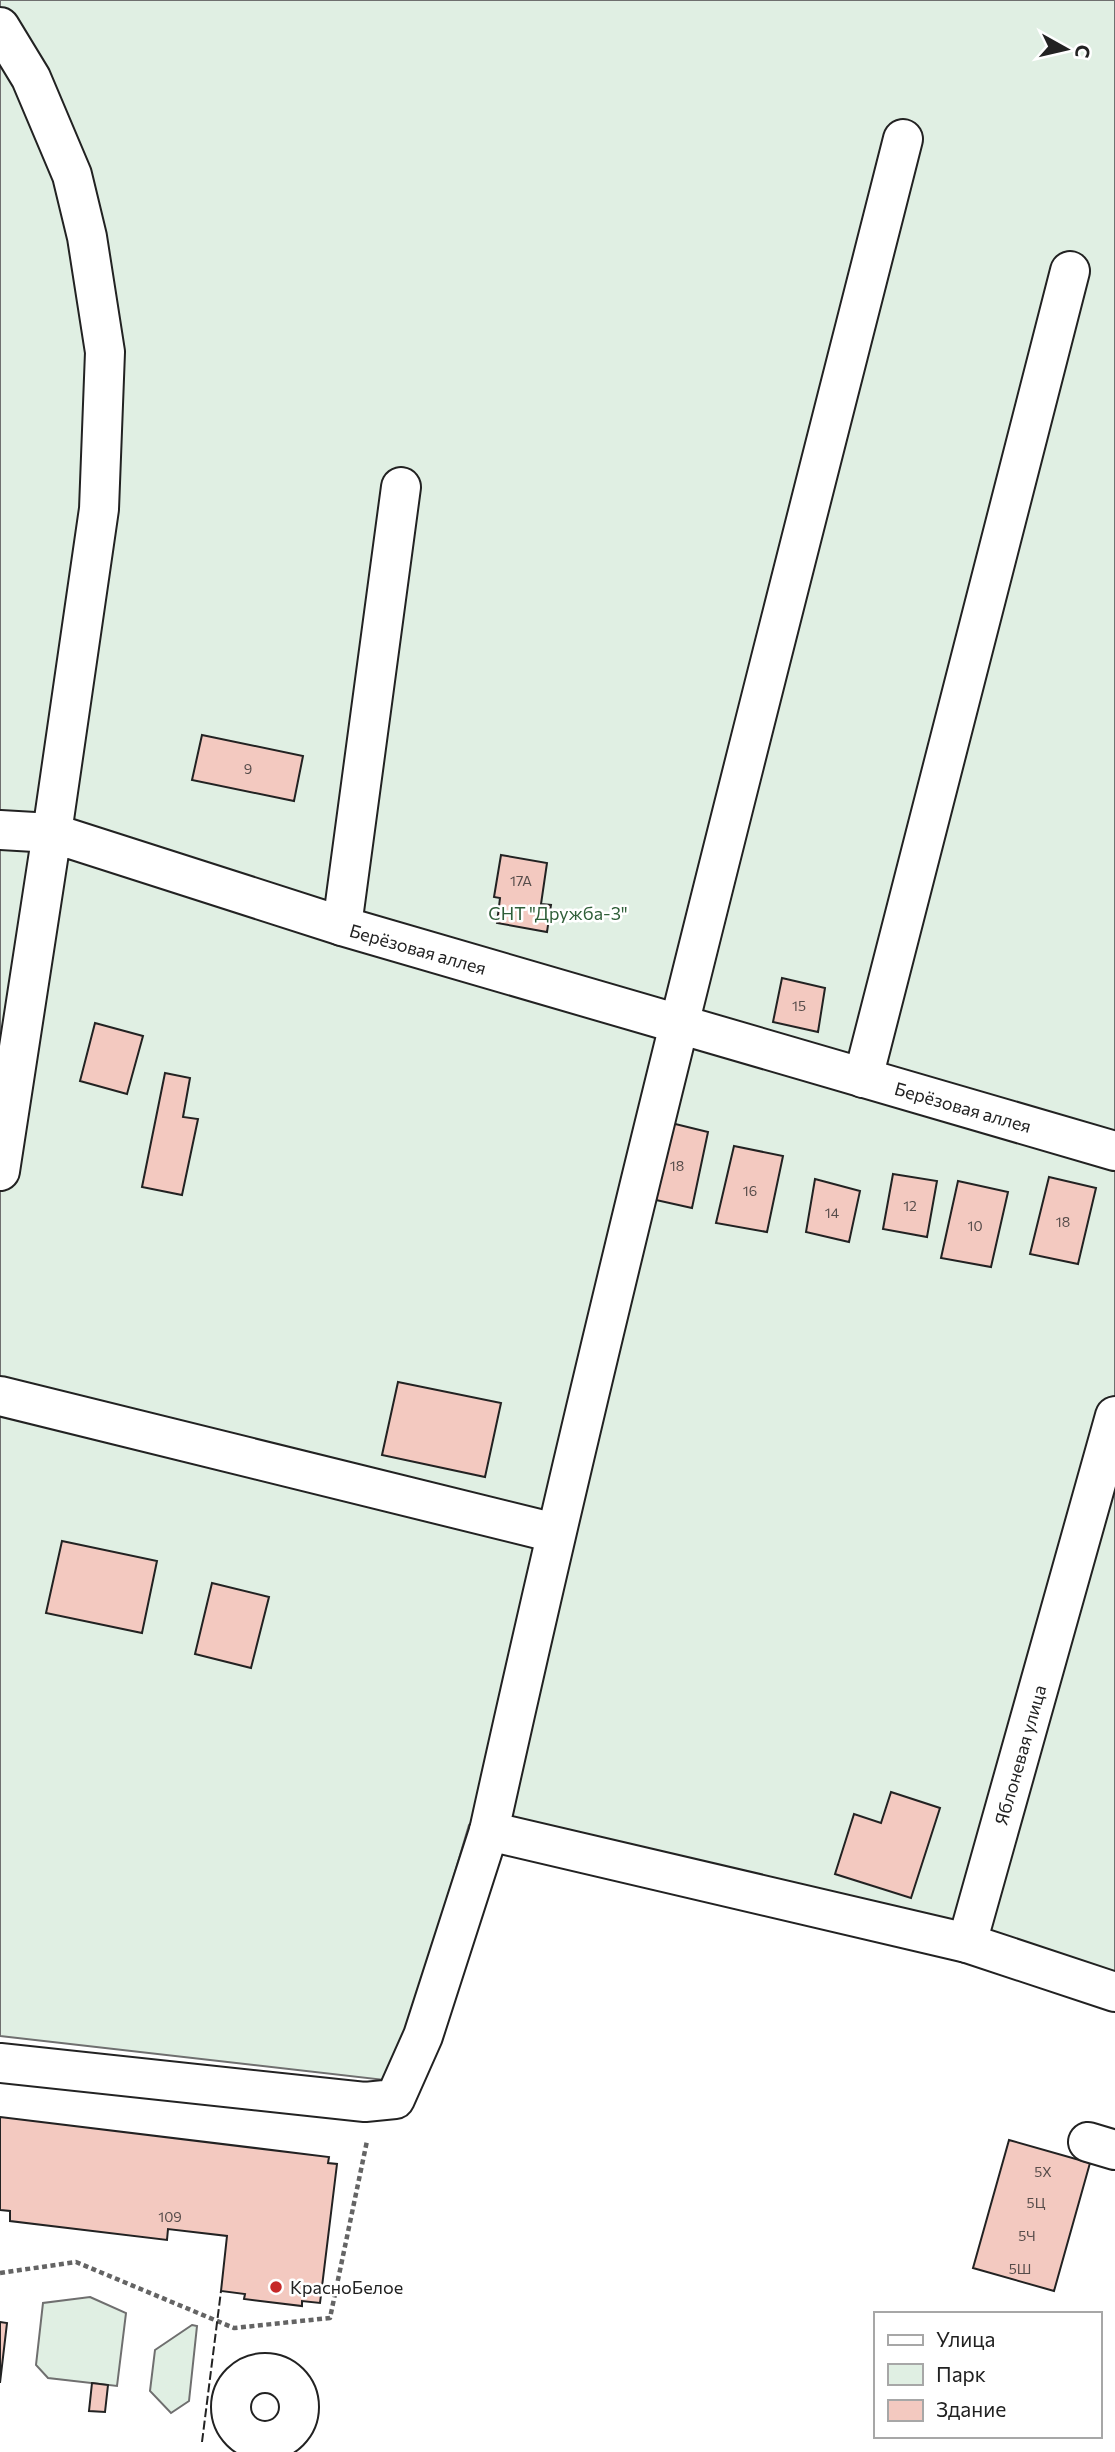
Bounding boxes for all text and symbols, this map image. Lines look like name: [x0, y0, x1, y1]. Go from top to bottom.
north arrow: [1031, 14, 1101, 84]
text: С: [1071, 43, 1096, 59]
house number: 9: [244, 760, 252, 777]
house number: 17А: [510, 872, 532, 889]
park label: СНТ "Дружба-3": [488, 902, 628, 924]
street label: Берёзовая аллея: [347, 919, 489, 979]
house number: 15: [792, 997, 806, 1014]
street label: Берёзовая аллея: [892, 1077, 1034, 1137]
house number: 18: [670, 1157, 684, 1174]
house number: 16: [743, 1182, 757, 1199]
house number: 12: [903, 1197, 917, 1214]
house number: 14: [825, 1204, 840, 1221]
house number: 18: [1056, 1213, 1070, 1230]
house number: 10: [967, 1217, 983, 1234]
street label: Яблоневая улица: [989, 1682, 1051, 1828]
house number: 5Х: [1034, 2163, 1052, 2180]
house number: 5Ц: [1027, 2194, 1046, 2211]
house number: 109: [158, 2208, 182, 2225]
house number: 5Ч: [1018, 2227, 1036, 2244]
house number: 5Ш: [1009, 2260, 1031, 2277]
place label: КрасноБелое: [290, 2276, 403, 2298]
marker: КрасноБелое: [268, 2279, 284, 2295]
legend: [874, 2312, 1101, 2438]
text: Улица: [936, 2326, 995, 2351]
text: Парк: [936, 2361, 986, 2386]
text: Здание: [936, 2396, 1006, 2421]

